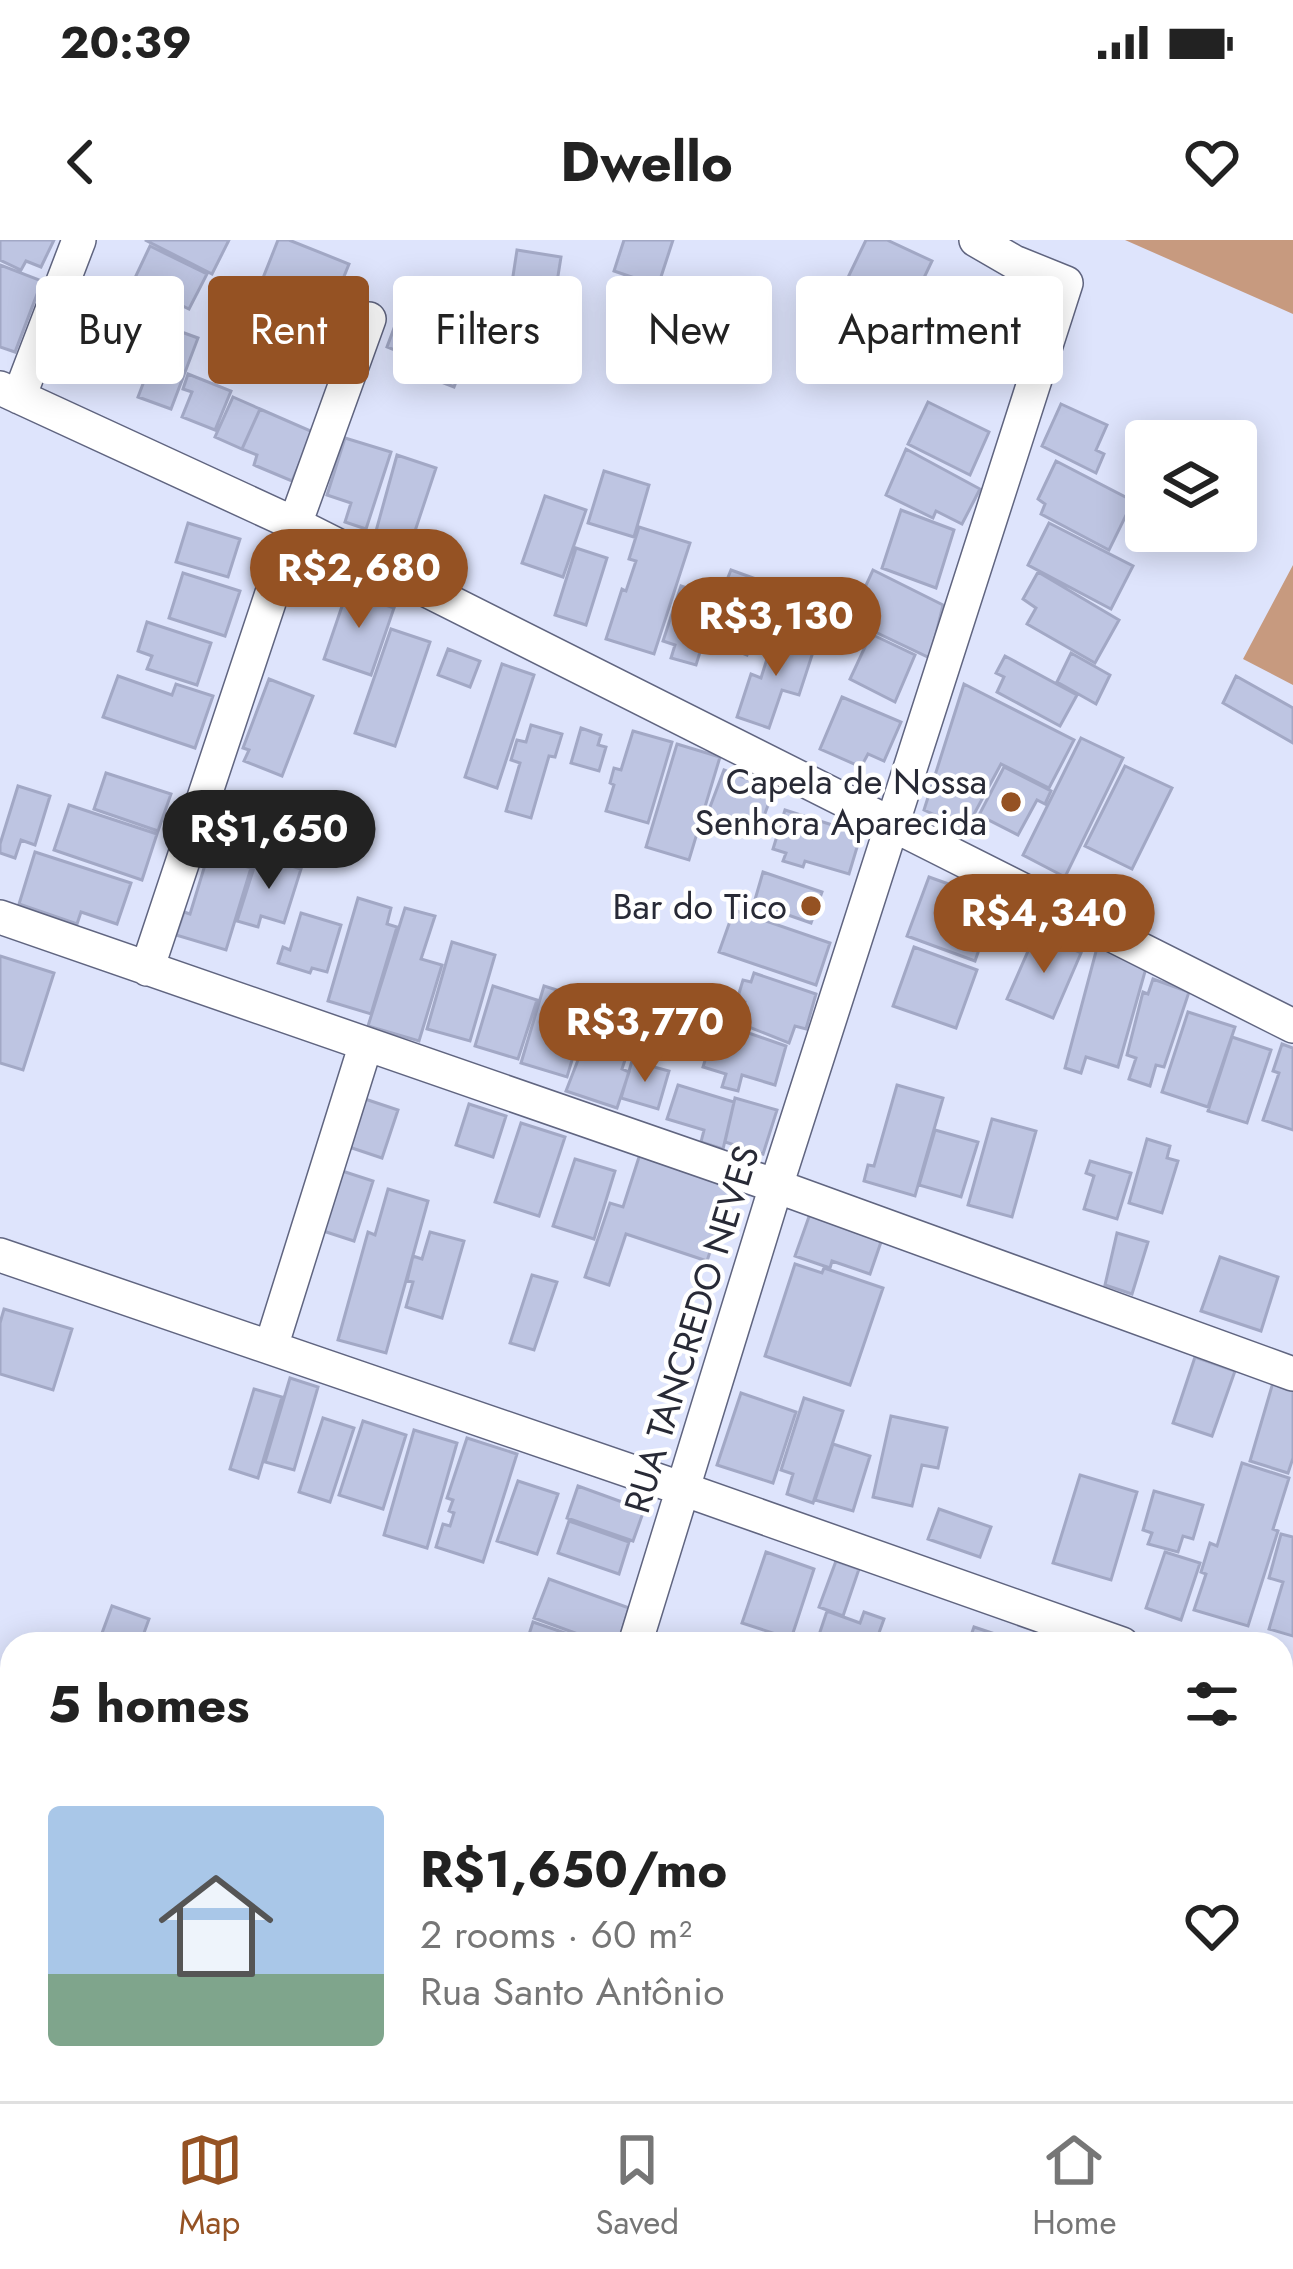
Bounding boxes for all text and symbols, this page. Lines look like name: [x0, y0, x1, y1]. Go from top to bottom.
text: 20:39: [60, 10, 192, 75]
text: Dwello: [560, 123, 733, 201]
icon: back: [48, 129, 114, 195]
icon: heart: [1179, 129, 1245, 195]
chip: Buy: [36, 276, 184, 384]
chip: Rent: [208, 276, 369, 384]
chip: Filters: [393, 276, 582, 384]
chip: New: [606, 276, 772, 384]
chip: Apartment: [796, 276, 1063, 384]
map controls: [1125, 420, 1257, 552]
button: layers: [1125, 420, 1257, 552]
pin: R$2,680: [248, 529, 470, 631]
text: R$2,680: [277, 539, 441, 596]
pin: R$3,130: [665, 577, 887, 679]
text: R$3,130: [698, 587, 854, 644]
place label: Capela de Nossa Senhora Aparecida: [694, 755, 987, 848]
marker: Capela de Nossa Senhora Aparecida: [998, 789, 1024, 815]
pin: R$1,650: [158, 790, 380, 892]
text: R$1,650: [189, 800, 349, 857]
pin: R$4,340: [933, 874, 1155, 976]
place label: Bar do Tico: [613, 880, 787, 932]
text: R$4,340: [961, 884, 1127, 941]
marker: Bar do Tico: [798, 893, 824, 919]
pin: R$3,770: [534, 983, 756, 1085]
text: R$3,770: [566, 993, 724, 1050]
street label: RUA TANCREDO NEVES: [610, 1139, 772, 1519]
text: 5 homes: [48, 1667, 250, 1741]
icon: filters: [1179, 1671, 1245, 1737]
text: R$1,650/mo: [420, 1832, 727, 1906]
icon: home: [144, 1854, 288, 1998]
icon: heart: [1179, 1893, 1245, 1959]
text: 2 rooms · 60 m²: [420, 1906, 692, 1963]
text: Rua Santo Antônio: [420, 1963, 725, 2020]
tab: Map: [177, 2127, 243, 2246]
tab: Saved: [596, 2127, 679, 2246]
tab: Home: [1032, 2127, 1116, 2246]

